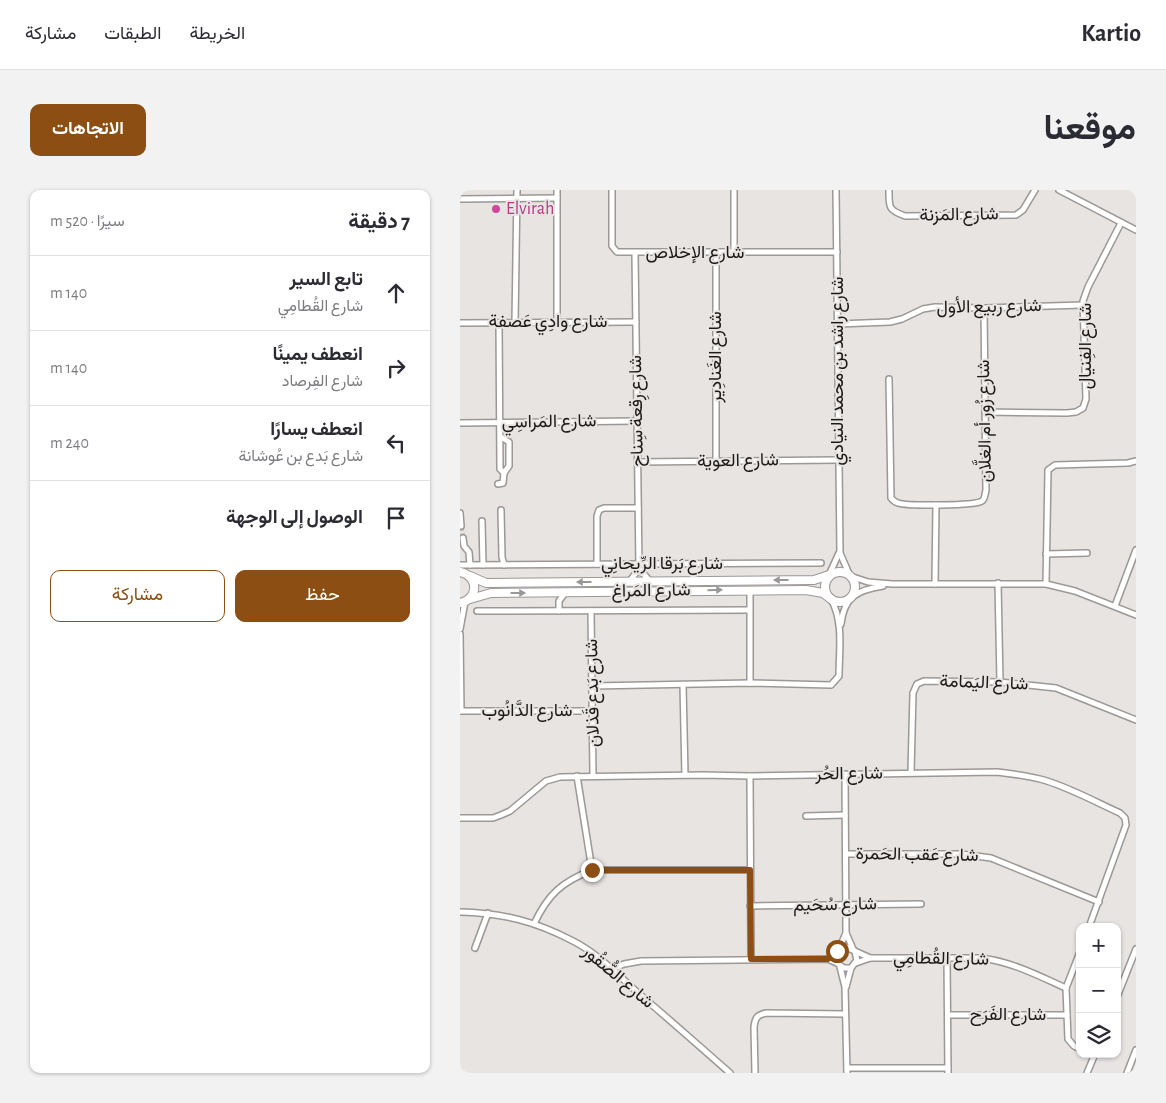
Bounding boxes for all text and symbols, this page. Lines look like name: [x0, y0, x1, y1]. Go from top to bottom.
text: Kartio: [1081, 22, 1141, 46]
text: مشاركة: [25, 25, 76, 43]
text: الطبقات: [104, 25, 161, 43]
text: الخريطة: [189, 25, 245, 43]
button: الاتجاهات: [30, 104, 146, 156]
text: موقعنا: [1043, 111, 1136, 146]
place label: Elvirah: [506, 200, 554, 218]
marker: Elvirah: [490, 203, 502, 215]
street label: شارع المَزنة: [919, 205, 999, 227]
text: 7 دقيقة: [348, 211, 410, 232]
text: سيرًا · 520 m: [50, 213, 125, 229]
street label: شارع الإخلاص: [646, 244, 744, 264]
text: تابع السير: [289, 270, 363, 289]
street label: شارع راشد بن محمد النيادي: [829, 277, 852, 465]
icon: ahead: [382, 279, 410, 307]
text: 140 m: [50, 285, 87, 301]
street label: شارع ربيع الأول: [936, 295, 1042, 319]
text: شارع القُطامِي: [278, 298, 363, 314]
street label: شارع الفِنيال: [1077, 303, 1097, 389]
street label: شارع الغَنادِير: [706, 311, 727, 404]
street label: شارع وادِي عَصفة: [489, 313, 607, 336]
text: انعطف يمينًا: [273, 345, 363, 364]
icon: right: [382, 354, 410, 382]
street label: شارع رِقعة سِناح: [627, 355, 651, 467]
street label: شارع زُور أم الغلَّان: [969, 359, 997, 483]
text: 140 m: [50, 360, 87, 376]
text: شارع الفِرصاد: [282, 373, 363, 389]
street label: شارع المَراسِي: [502, 412, 597, 437]
text: انعطف يسارًا: [270, 420, 363, 439]
icon: left: [382, 429, 410, 457]
text: 240 m: [50, 435, 89, 451]
text: شارع بَدع بن عُوشانة: [238, 448, 363, 464]
street label: شارع العوية: [697, 451, 779, 473]
icon: arrive: [382, 504, 410, 532]
text: الوصول إلى الوجهة: [226, 508, 363, 527]
street label: شارع بَرقا الرِّيحانِي: [601, 555, 723, 578]
button: مشاركة: [50, 570, 225, 622]
button: حفظ: [235, 570, 410, 622]
one-way arrow: [773, 576, 789, 584]
one-way arrow: [576, 578, 592, 586]
street label: شارع المَراغ: [611, 581, 691, 603]
one-way arrow: [707, 586, 723, 594]
one-way arrow: [510, 589, 526, 597]
street label: شارع بَدع قَذلان: [580, 639, 605, 747]
street label: شارع اليَمامة: [939, 672, 1029, 696]
street label: شارع الدَّانُوب: [481, 699, 573, 722]
street label: شارع الحُر: [814, 764, 883, 786]
street label: شارع عَقب الحَمرة: [855, 845, 979, 867]
route end: [581, 859, 604, 882]
street label: شارع سُحَيم: [793, 895, 877, 917]
map controls: [1076, 923, 1121, 1058]
button: +: [1076, 923, 1121, 968]
street label: شارع الصُّقُور: [577, 939, 660, 1013]
route start: [826, 940, 849, 963]
street label: شارع القُطامِي: [893, 946, 989, 974]
button: −: [1076, 968, 1121, 1013]
street label: شارع الفَرَح: [970, 1005, 1046, 1026]
button: layers: [1076, 1013, 1121, 1058]

